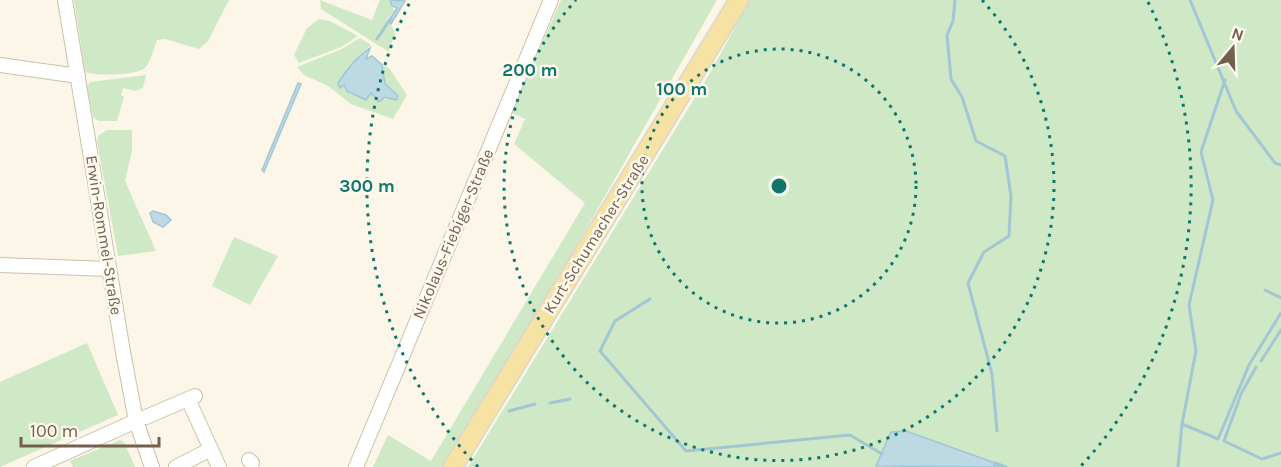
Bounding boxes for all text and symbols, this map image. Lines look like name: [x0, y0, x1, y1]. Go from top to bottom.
north arrow: [1203, 18, 1263, 78]
text: N: [1229, 23, 1246, 45]
text: 200 m: [502, 59, 558, 81]
text: 100 m: [657, 78, 707, 100]
street label: Nikolaus-Fiebiger-Straße: [409, 146, 497, 322]
street label: Kurt-Schumacher-Straße: [539, 151, 653, 317]
street label: Erwin-Rommel-Straße: [82, 154, 126, 316]
text: 300 m: [339, 175, 395, 197]
centre of rings: [769, 176, 789, 196]
scale bar: [21, 410, 159, 448]
text: 100 m: [30, 420, 78, 442]

